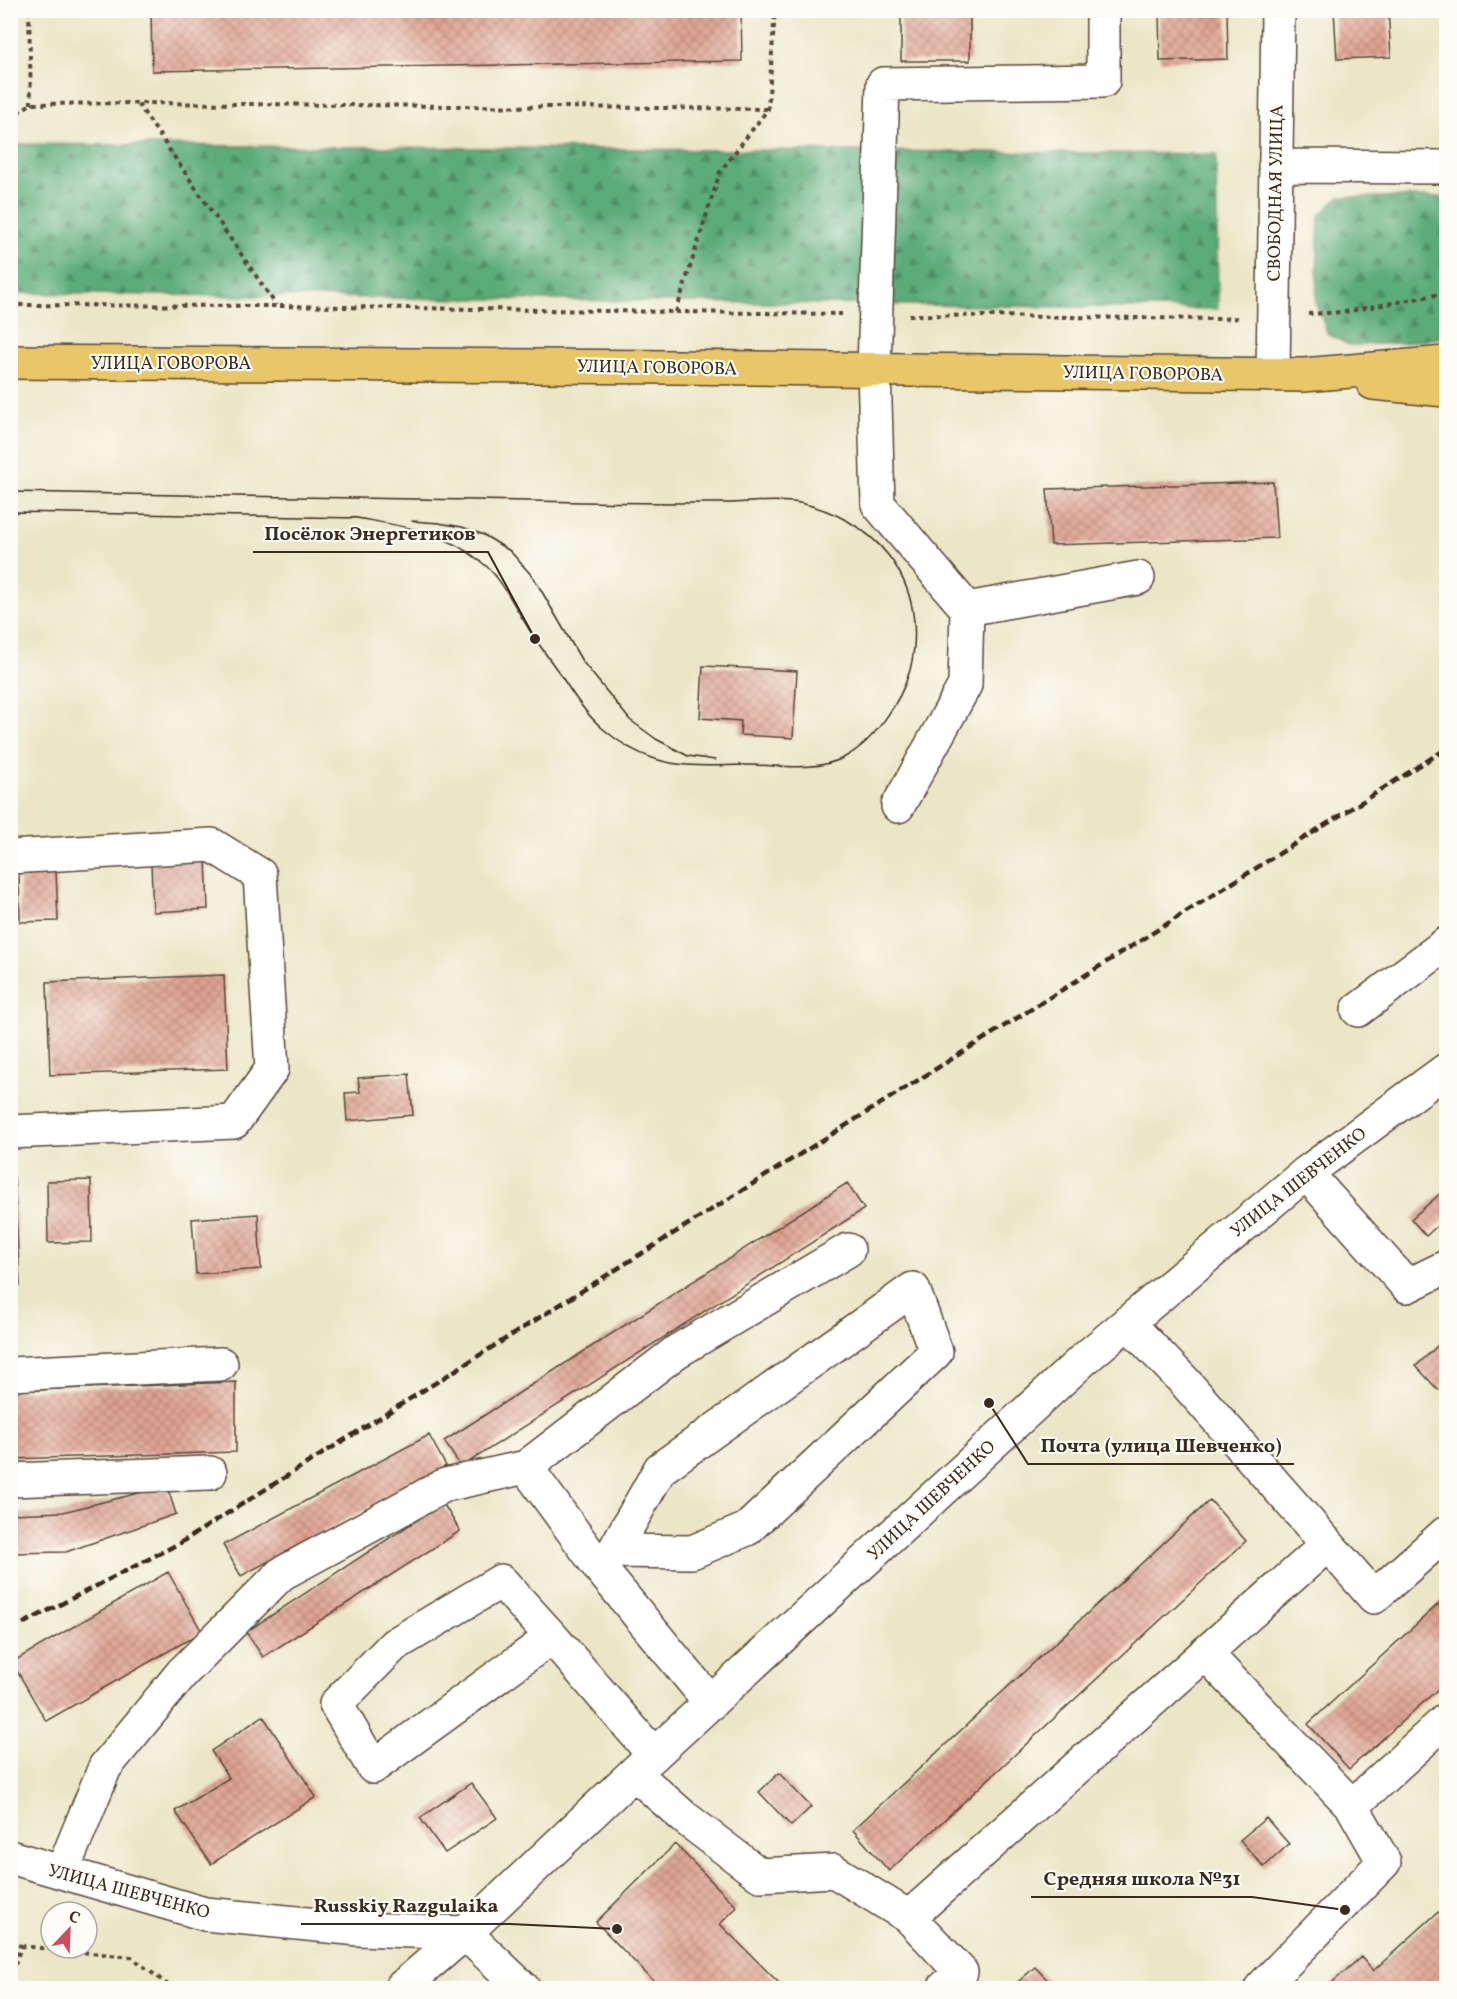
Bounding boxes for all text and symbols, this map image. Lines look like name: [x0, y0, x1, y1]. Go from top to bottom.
street label: СВОБОДНАЯ УЛИЦА: [1262, 104, 1291, 282]
street label: УЛИЦА ГОВОРОВА: [91, 352, 251, 377]
street label: УЛИЦА ГОВОРОВА: [577, 355, 738, 382]
street label: УЛИЦА ГОВОРОВА: [1063, 361, 1224, 388]
callout: Посёлок Энергетиков: [253, 514, 488, 552]
text: Посёлок Энергетиков: [264, 521, 476, 549]
street label: УЛИЦА ШЕВЧЕНКО: [1226, 1122, 1372, 1244]
callout: Почта (улица Шевченко): [1028, 1426, 1294, 1464]
text: Почта (улица Шевченко): [1040, 1433, 1282, 1461]
street label: УЛИЦА ШЕВЧЕНКО: [863, 1435, 1002, 1567]
street label: УЛИЦА ШЕВЧЕНКО: [45, 1859, 212, 1926]
callout: Средняя школа №31: [1031, 1859, 1252, 1897]
text: Средняя школа №31: [1044, 1866, 1240, 1894]
callout: Russkiy Razgulaika: [301, 1886, 510, 1924]
text: Russkiy Razgulaika: [314, 1893, 499, 1921]
north arrow: [39, 1900, 99, 1960]
text: С: [65, 1906, 83, 1930]

